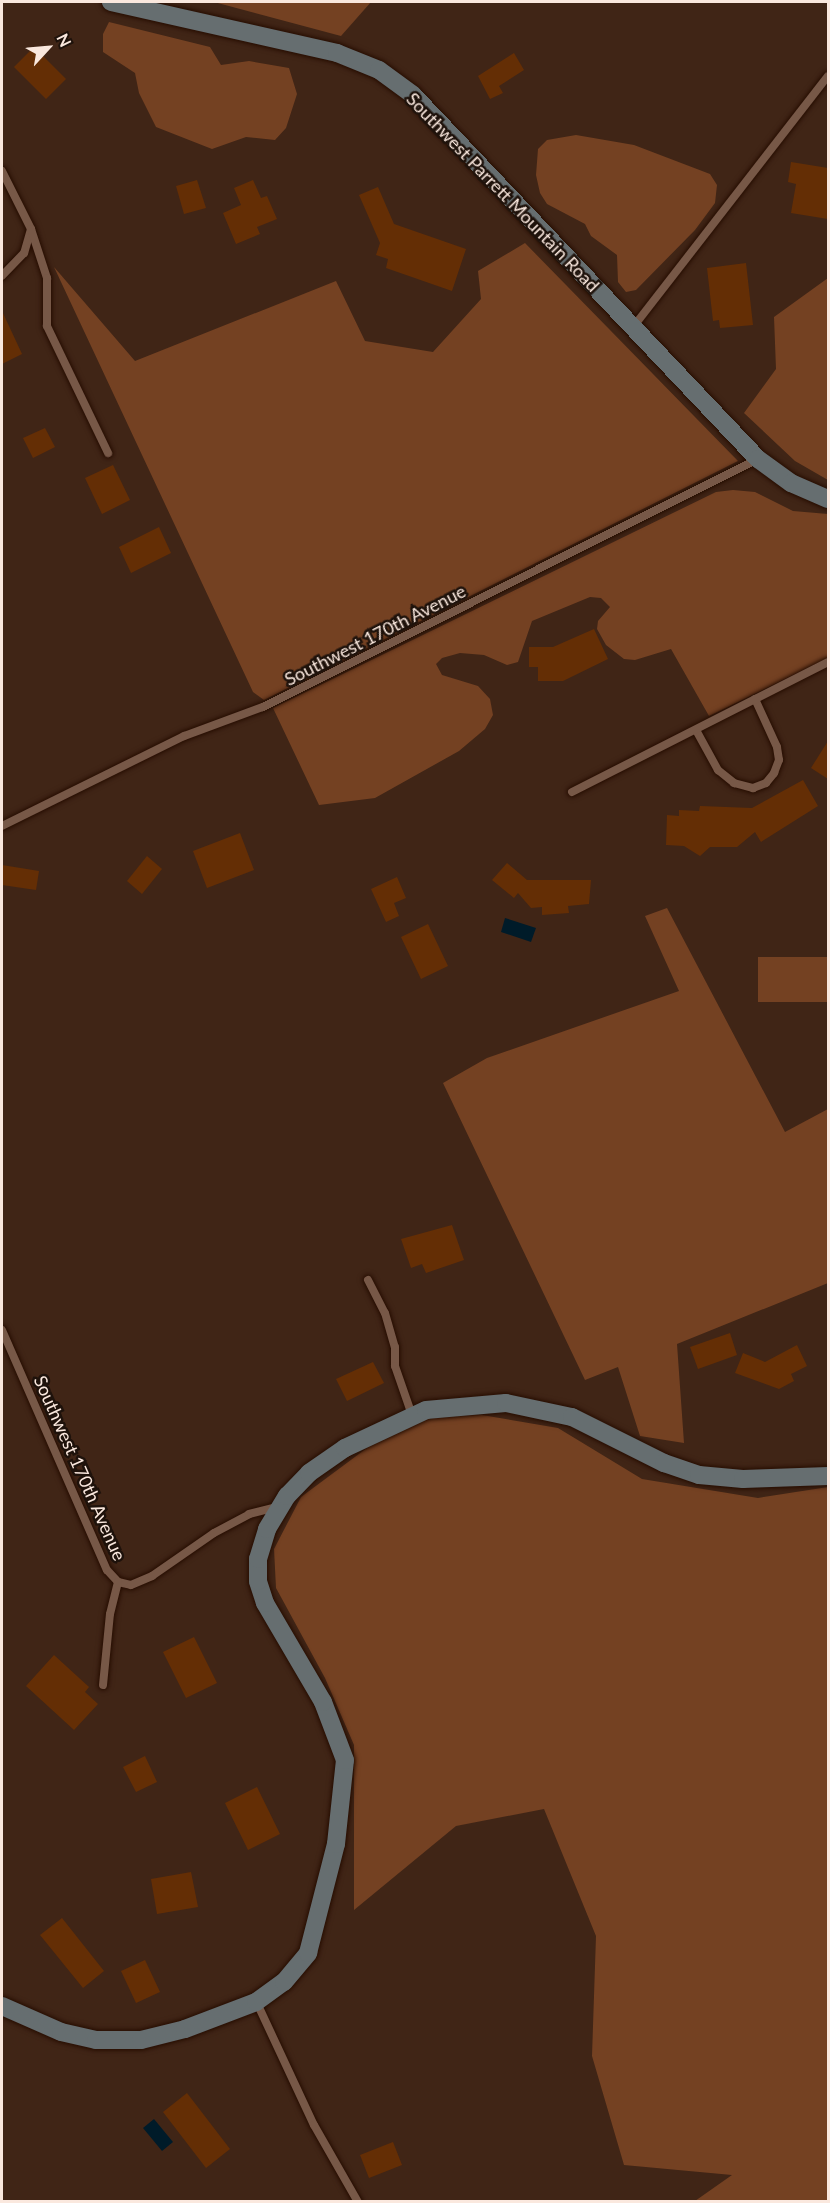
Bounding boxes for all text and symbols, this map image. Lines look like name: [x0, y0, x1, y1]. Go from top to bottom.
north arrow: [18, 18, 78, 78]
text: N: [53, 30, 76, 50]
street label: Southwest Parrett Mountain Road: [402, 88, 604, 296]
street label: Southwest 170th Avenue: [281, 580, 469, 690]
street label: Southwest 170th Avenue: [29, 1372, 131, 1564]

